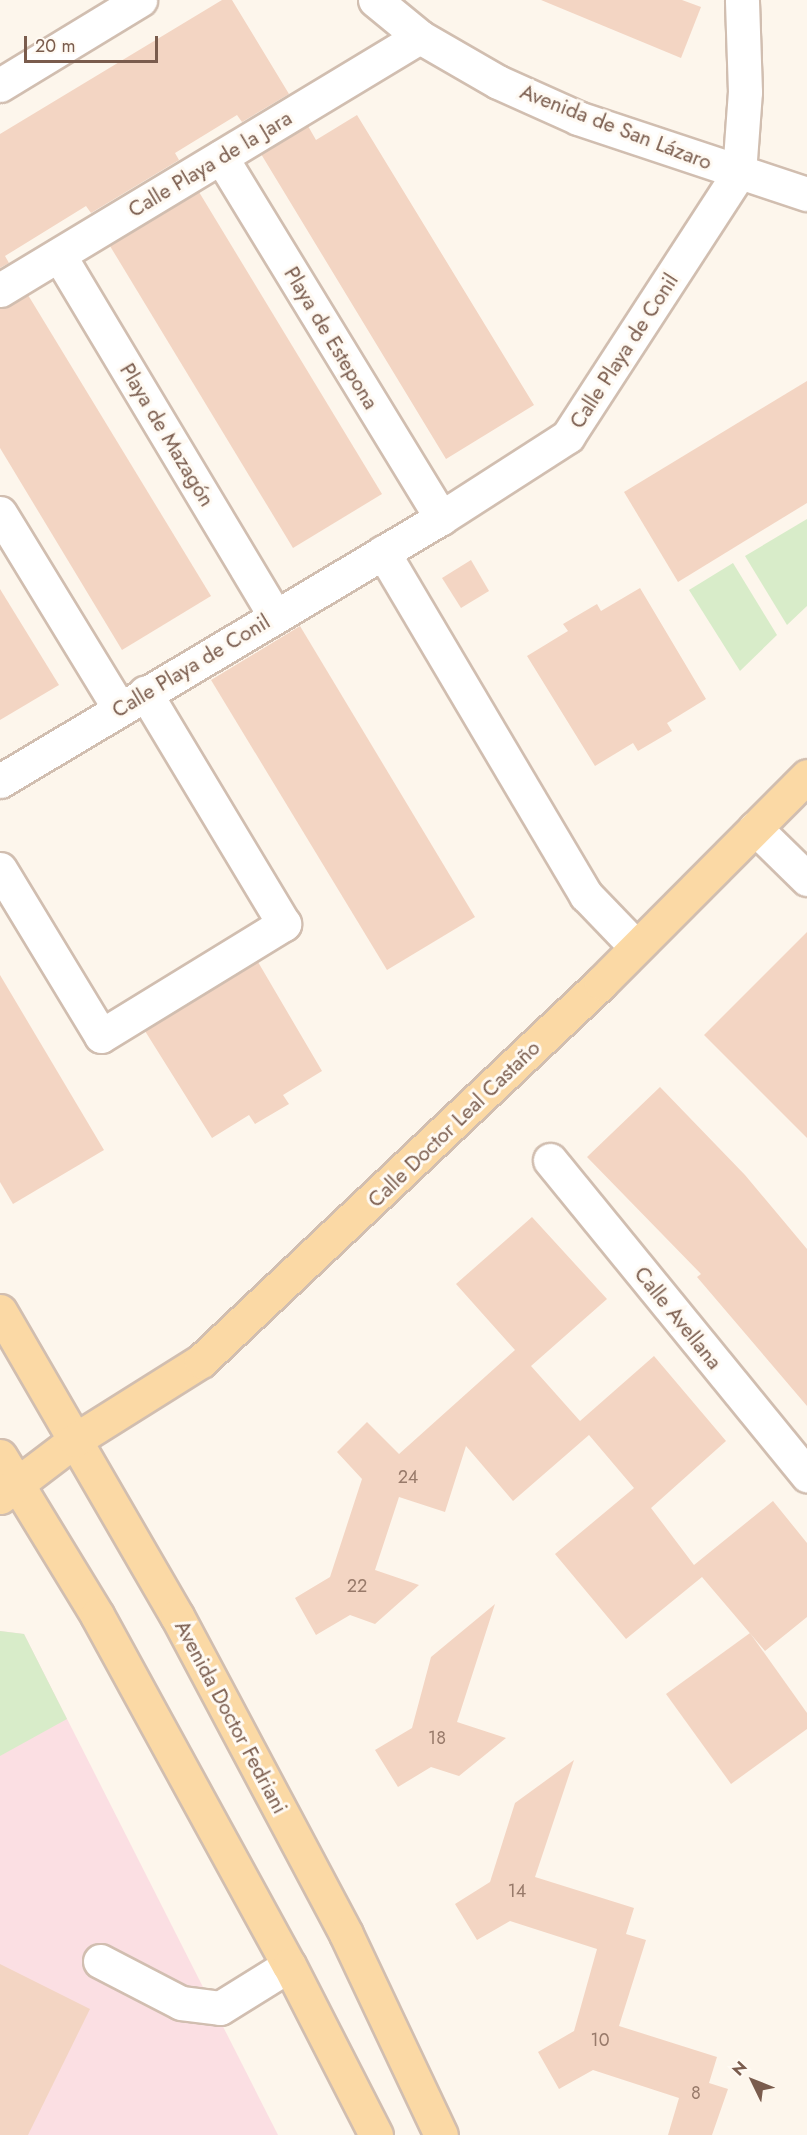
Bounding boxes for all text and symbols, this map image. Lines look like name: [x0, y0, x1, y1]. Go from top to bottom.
scale bar: [27, 24, 160, 62]
text: 20 m: [35, 33, 75, 59]
street label: Avenida de San Lázaro: [517, 79, 715, 175]
street label: Calle Playa de la Jara: [124, 105, 296, 223]
street label: Playa de Estepona: [279, 262, 383, 414]
street label: Calle Playa de Conil: [565, 269, 683, 433]
street label: Playa de Mazagón: [114, 359, 220, 511]
street label: Calle Playa de Conil: [108, 609, 274, 723]
street label: Calle Doctor Leal Castaño: [363, 1035, 545, 1213]
street label: Calle Avellana: [629, 1262, 727, 1374]
house number: 24: [398, 1466, 418, 1488]
house number: 22: [347, 1575, 367, 1597]
street label: Avenida Doctor Fedriani: [169, 1616, 293, 1818]
house number: 18: [428, 1727, 446, 1749]
house number: 14: [508, 1880, 526, 1902]
house number: 10: [591, 2029, 609, 2051]
north arrow: [723, 2051, 783, 2111]
text: N: [727, 2056, 752, 2081]
house number: 8: [691, 2082, 701, 2104]

